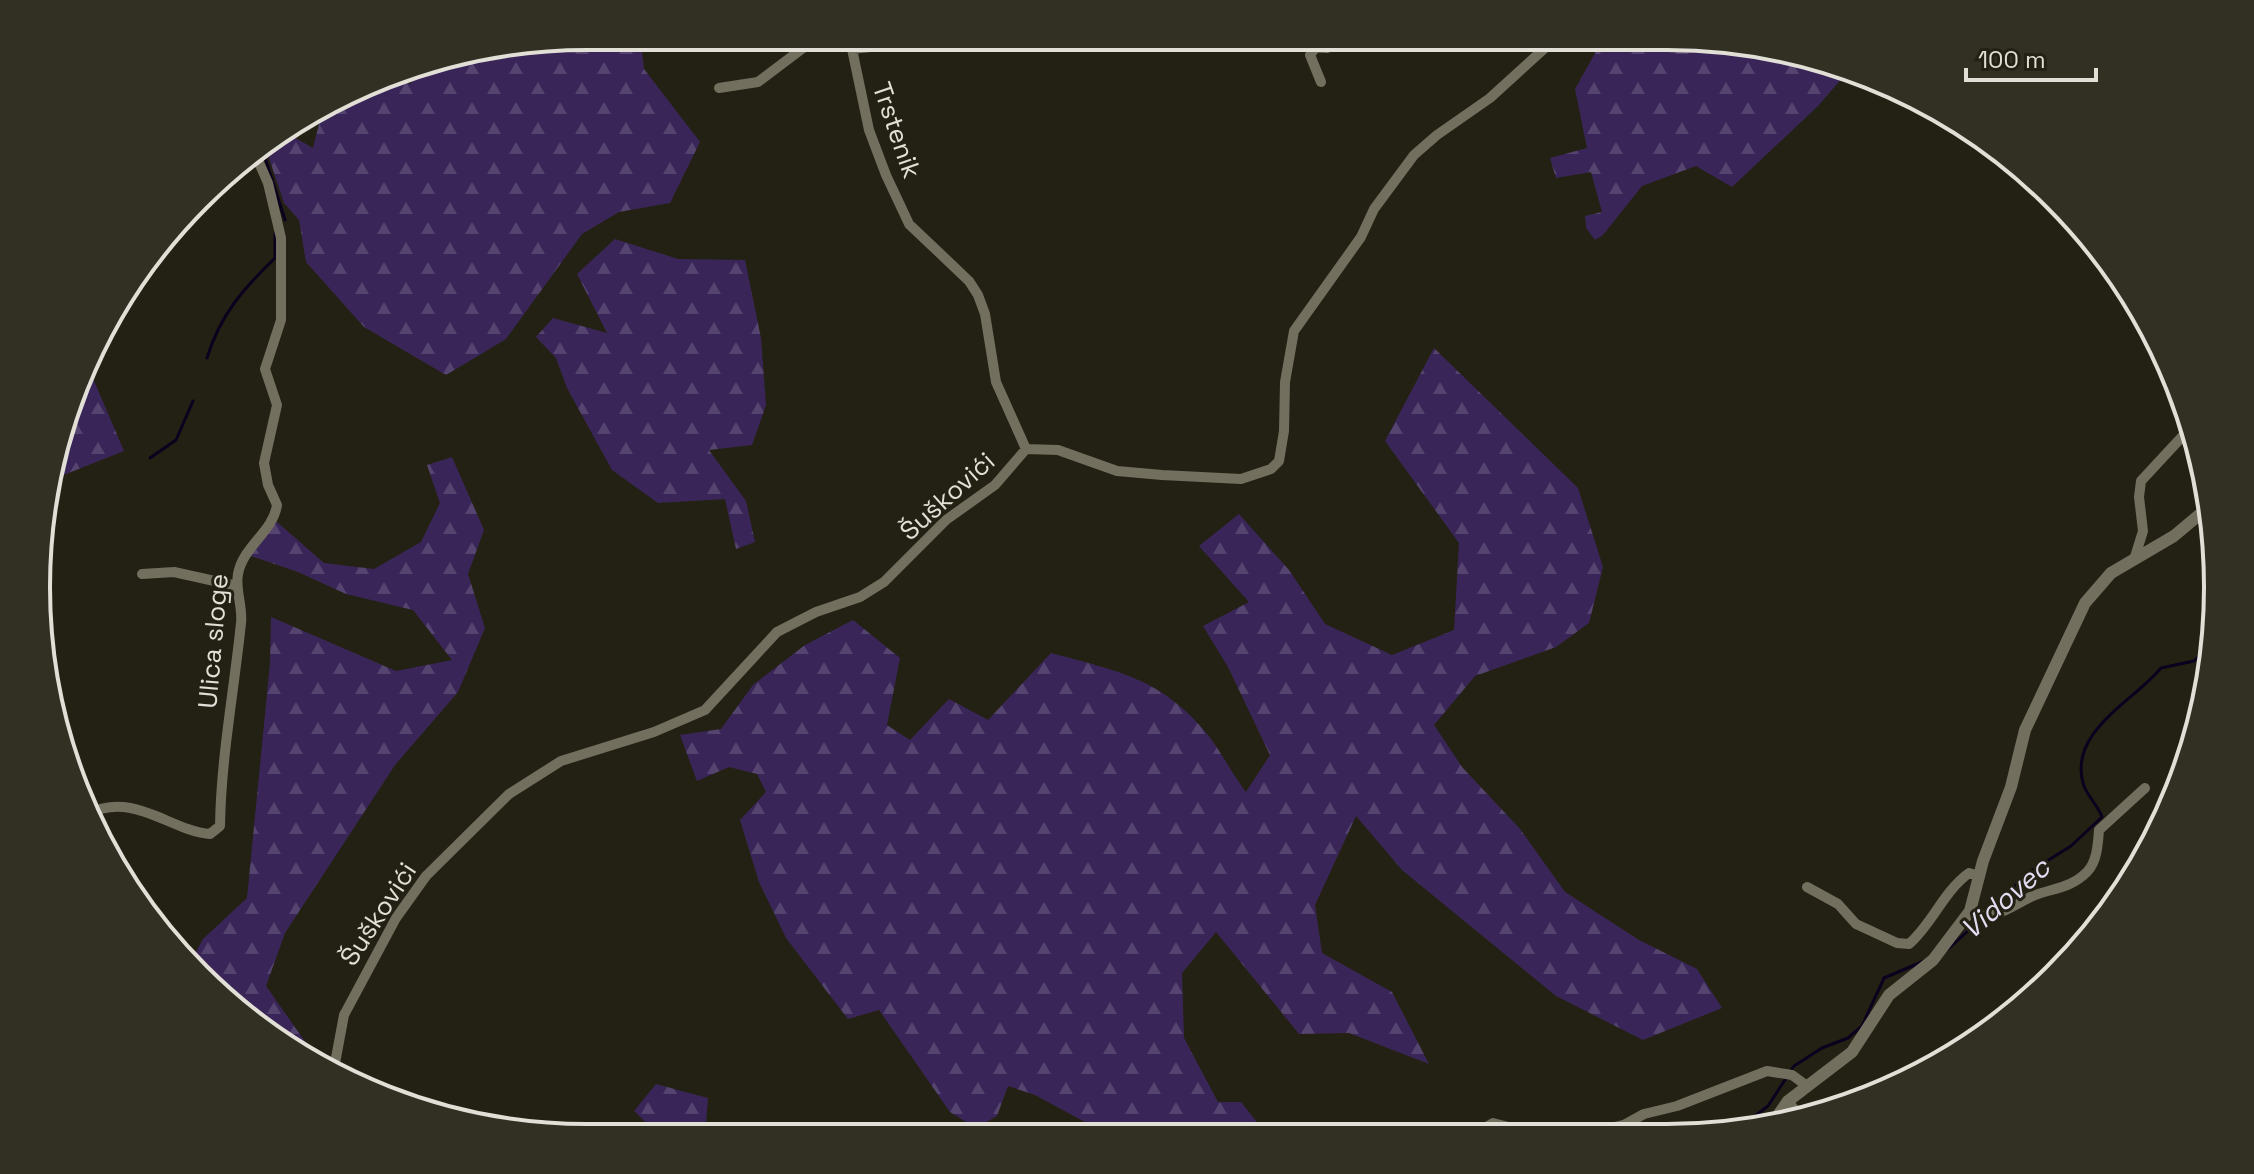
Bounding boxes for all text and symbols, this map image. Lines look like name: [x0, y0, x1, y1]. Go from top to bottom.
scale bar: [1966, 32, 2096, 82]
text: 100 m: [1978, 44, 2046, 75]
street label: Trstenik: [865, 77, 929, 183]
street label: Šuškovići: [892, 444, 1002, 548]
street label: Ulica sloge: [190, 572, 236, 710]
water label: Vidovec: [1953, 849, 2058, 947]
street label: Šuškovići: [332, 856, 424, 972]

